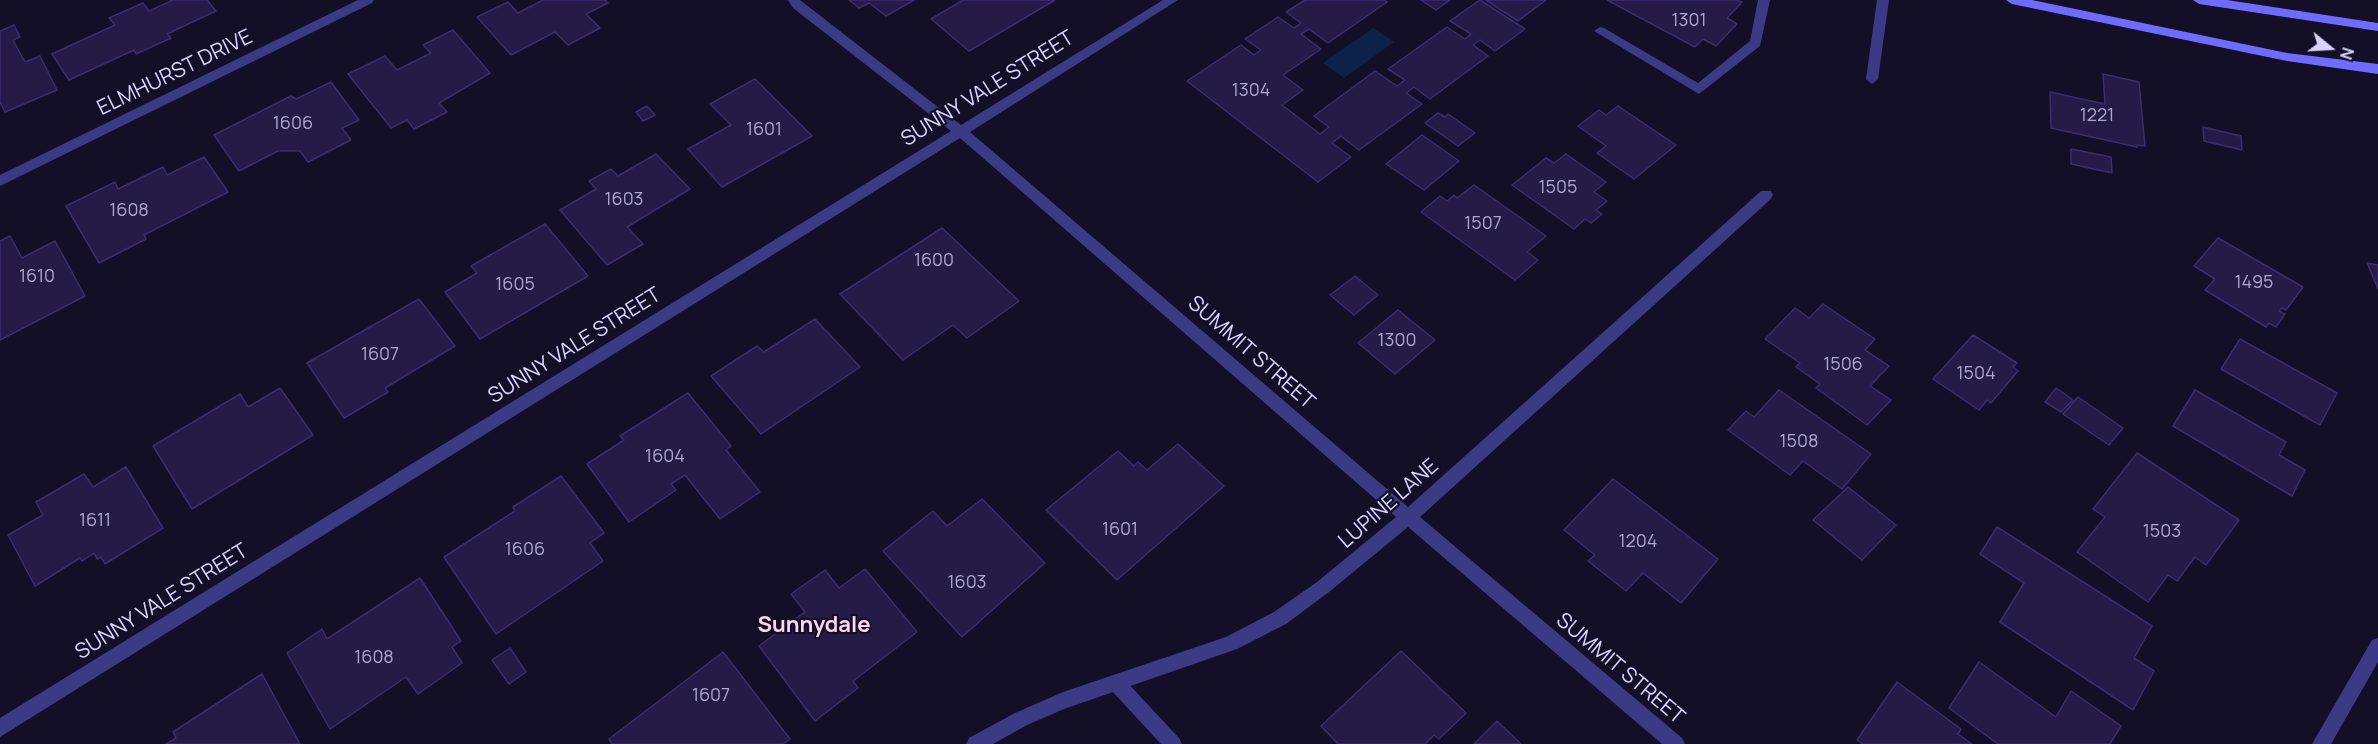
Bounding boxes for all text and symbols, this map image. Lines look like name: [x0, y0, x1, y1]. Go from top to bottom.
house number: 1301: [1672, 10, 1706, 32]
north arrow: [2300, 18, 2360, 78]
street label: ELMHURST DRIVE: [93, 25, 257, 121]
street label: SUNNY VALE STREET: [897, 26, 1079, 152]
text: N: [2335, 45, 2359, 62]
house number: 1304: [1232, 80, 1270, 102]
house number: 1221: [2080, 105, 2114, 127]
house number: 1606: [273, 113, 313, 135]
house number: 1601: [746, 119, 782, 141]
house number: 1505: [1539, 177, 1577, 199]
house number: 1603: [604, 189, 644, 211]
house number: 1608: [109, 200, 149, 222]
house number: 1507: [1464, 213, 1502, 235]
house number: 1600: [914, 250, 954, 272]
house number: 1610: [19, 266, 55, 288]
house number: 1495: [2234, 272, 2274, 294]
house number: 1605: [495, 274, 535, 296]
street label: SUNNY VALE STREET: [484, 283, 666, 409]
street label: SUMMIT STREET: [1182, 291, 1320, 415]
house number: 1300: [1378, 330, 1416, 352]
house number: 1607: [361, 344, 399, 366]
house number: 1506: [1823, 354, 1863, 376]
house number: 1504: [1956, 363, 1996, 385]
house number: 1508: [1780, 431, 1818, 453]
house number: 1604: [645, 446, 685, 468]
street label: LUPINE LANE: [1334, 454, 1444, 554]
house number: 1611: [79, 510, 111, 532]
house number: 1601: [1102, 519, 1138, 541]
house number: 1503: [2143, 521, 2181, 543]
house number: 1204: [1619, 531, 1657, 553]
street label: SUNNY VALE STREET: [71, 539, 253, 665]
house number: 1606: [505, 539, 545, 561]
house number: 1603: [947, 572, 987, 594]
street label: SUMMIT STREET: [1551, 608, 1689, 730]
district label: Sunnydale: [758, 613, 870, 639]
house number: 1608: [354, 647, 394, 669]
house number: 1607: [692, 685, 730, 707]

